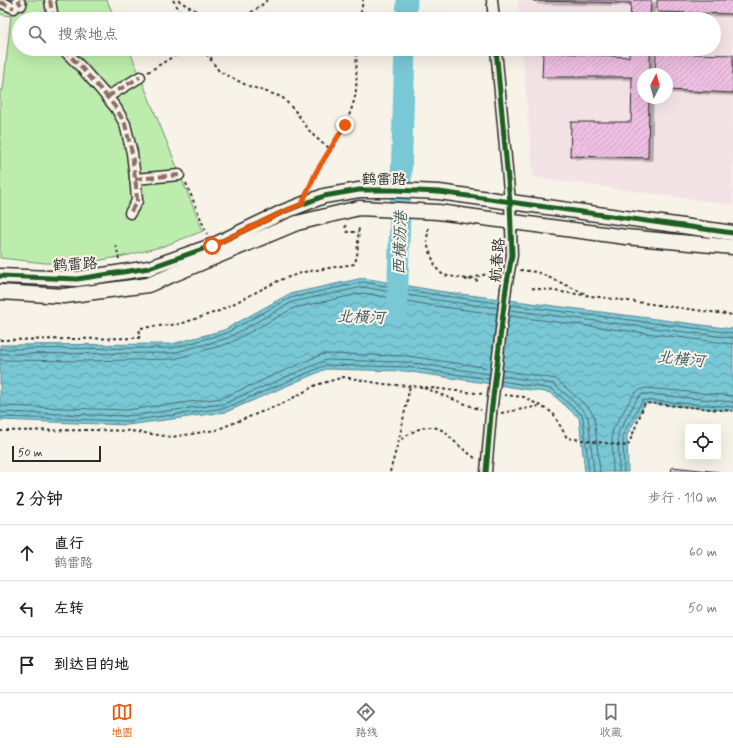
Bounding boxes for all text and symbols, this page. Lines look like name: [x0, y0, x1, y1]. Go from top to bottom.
search box: [12, 12, 721, 56]
icon: search: [26, 23, 48, 45]
text: 搜索地点: [58, 25, 118, 45]
north arrow: [637, 68, 673, 104]
route end: [336, 116, 354, 134]
street label: 鹤雷路: [361, 170, 407, 190]
water label: 西横沥港: [389, 209, 412, 275]
route start: [203, 237, 221, 255]
street label: 航春路: [486, 237, 510, 283]
street label: 鹤雷路: [52, 254, 98, 276]
water label: 北横河: [337, 306, 388, 329]
water label: 北横河: [656, 347, 709, 373]
map controls: [685, 424, 721, 460]
button: locate: [685, 424, 721, 460]
scale bar: [12, 444, 101, 463]
text: 50 m: [18, 446, 43, 460]
text: 2 分钟: [16, 488, 63, 510]
text: 步行 · 110 m: [648, 490, 717, 507]
text: 直行: [54, 534, 84, 554]
icon: ahead: [16, 542, 38, 564]
text: 60 m: [689, 544, 717, 561]
text: 鹤雷路: [54, 555, 93, 572]
icon: left: [16, 598, 38, 620]
text: 左转: [54, 599, 84, 619]
text: 50 m: [688, 600, 717, 617]
icon: arrive: [16, 654, 38, 676]
text: 到达目的地: [54, 655, 129, 675]
tab: 地图: [111, 701, 133, 740]
tab: 路线: [355, 701, 377, 740]
tab: 收藏: [600, 701, 622, 740]

